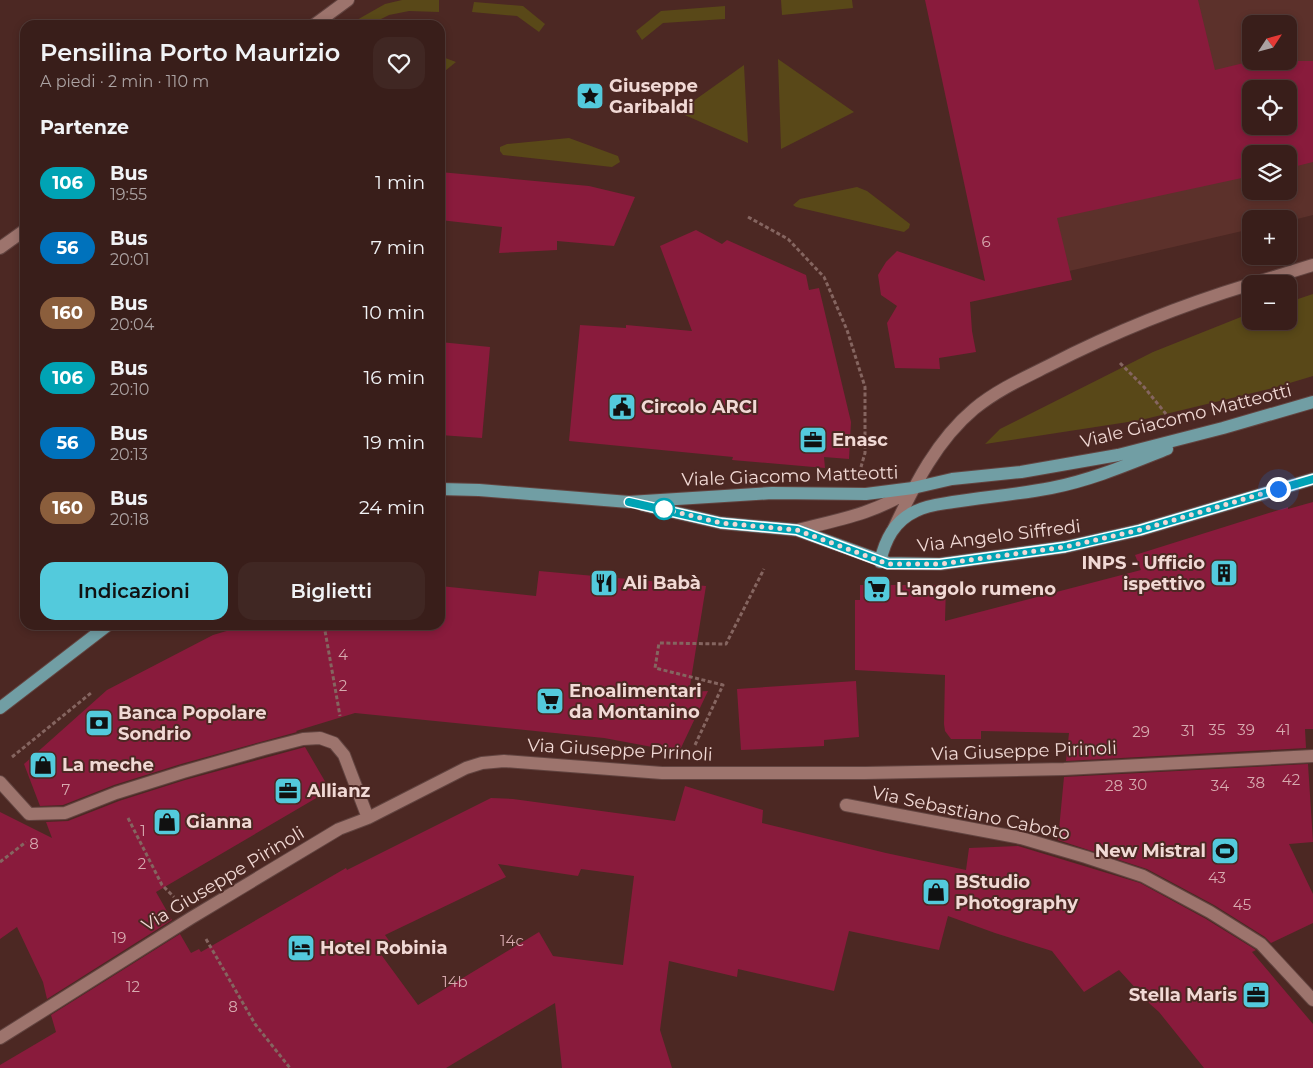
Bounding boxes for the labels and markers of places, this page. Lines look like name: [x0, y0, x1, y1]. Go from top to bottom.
place label: Giuseppe Garibaldi: [609, 75, 698, 118]
place icon: Giuseppe Garibaldi: [575, 81, 605, 111]
public building icon: Circolo ARCI: [607, 392, 637, 422]
place label: Circolo ARCI: [641, 396, 758, 418]
office icon: Enasc: [798, 425, 828, 455]
place label: Enasc: [832, 429, 888, 451]
unlabelled marker: [653, 498, 675, 520]
place label: INPS - Ufficio ispettivo: [1081, 552, 1205, 595]
building icon: INPS - Ufficio ispettivo: [1209, 558, 1239, 588]
restaurant icon: Ali Babà: [589, 568, 619, 598]
place label: Ali Babà: [622, 572, 701, 594]
supermarket icon: L'angolo rumeno: [862, 574, 892, 604]
place label: L'angolo rumeno: [896, 578, 1056, 600]
place label: Enoalimentari da Montanino: [569, 680, 702, 723]
supermarket icon: Enoalimentari da Montanino: [535, 686, 565, 716]
place label: Banca Popolare Sondrio: [118, 702, 267, 745]
bank icon: Banca Popolare Sondrio: [84, 708, 114, 738]
shop icon: La meche: [28, 750, 58, 780]
place label: La meche: [62, 754, 154, 776]
office icon: Allianz: [273, 776, 303, 806]
place label: Allianz: [306, 780, 371, 802]
shop icon: Gianna: [152, 807, 182, 837]
place label: Gianna: [186, 811, 252, 833]
sports icon: New Mistral: [1210, 836, 1240, 866]
place label: New Mistral: [1095, 840, 1206, 862]
place label: BStudio Photography: [955, 871, 1078, 914]
shop icon: BStudio Photography: [921, 877, 951, 907]
hotel icon: Hotel Robinia: [286, 933, 316, 963]
place label: Hotel Robinia: [320, 937, 448, 959]
office icon: Stella Maris: [1241, 980, 1271, 1010]
place label: Stella Maris: [1129, 984, 1237, 1006]

